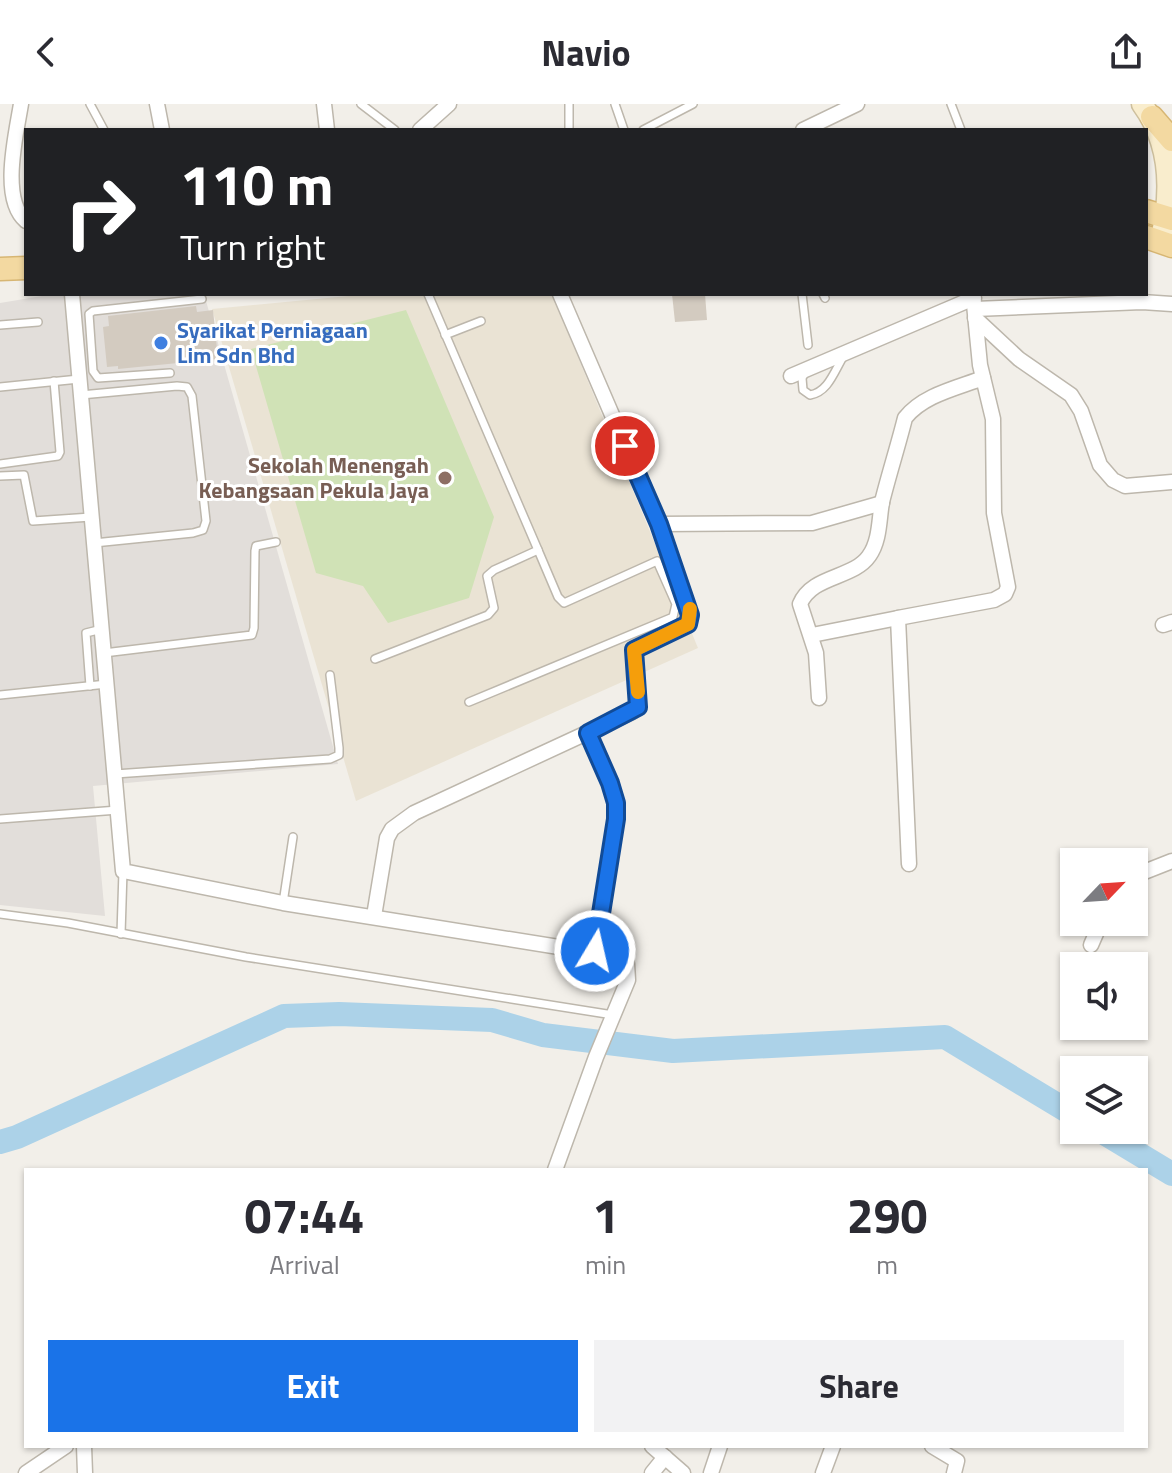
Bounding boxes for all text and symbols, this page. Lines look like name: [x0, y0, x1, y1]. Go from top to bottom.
text: Navio: [541, 25, 631, 80]
icon: back: [24, 30, 68, 74]
icon: share: [1104, 30, 1148, 74]
text: 110 m: [180, 142, 333, 227]
icon: right: [48, 160, 152, 264]
text: Turn right: [180, 219, 325, 274]
place label: Syarikat Perniagaan Lim Sdn Bhd: [177, 313, 368, 372]
marker: Syarikat Perniagaan Lim Sdn Bhd: [152, 334, 170, 352]
pin: [591, 412, 659, 480]
icon: arrive: [603, 424, 647, 468]
place label: Sekolah Menengah Kebangsaan Pekula Jaya: [199, 448, 429, 507]
marker: Sekolah Menengah Kebangsaan Pekula Jaya: [436, 469, 454, 487]
north arrow: [1060, 848, 1148, 936]
map controls: [1060, 848, 1148, 1144]
position arrow: [553, 909, 637, 993]
button: sound: [1060, 952, 1148, 1040]
button: layers: [1060, 1056, 1148, 1144]
text: 07:44: [245, 1179, 364, 1252]
text: 1: [592, 1179, 619, 1252]
text: 290: [847, 1179, 927, 1252]
text: Arrival: [269, 1245, 340, 1284]
text: min: [585, 1245, 626, 1284]
text: m: [876, 1245, 898, 1284]
button: Exit: [48, 1340, 578, 1432]
button: Share: [594, 1340, 1124, 1432]

